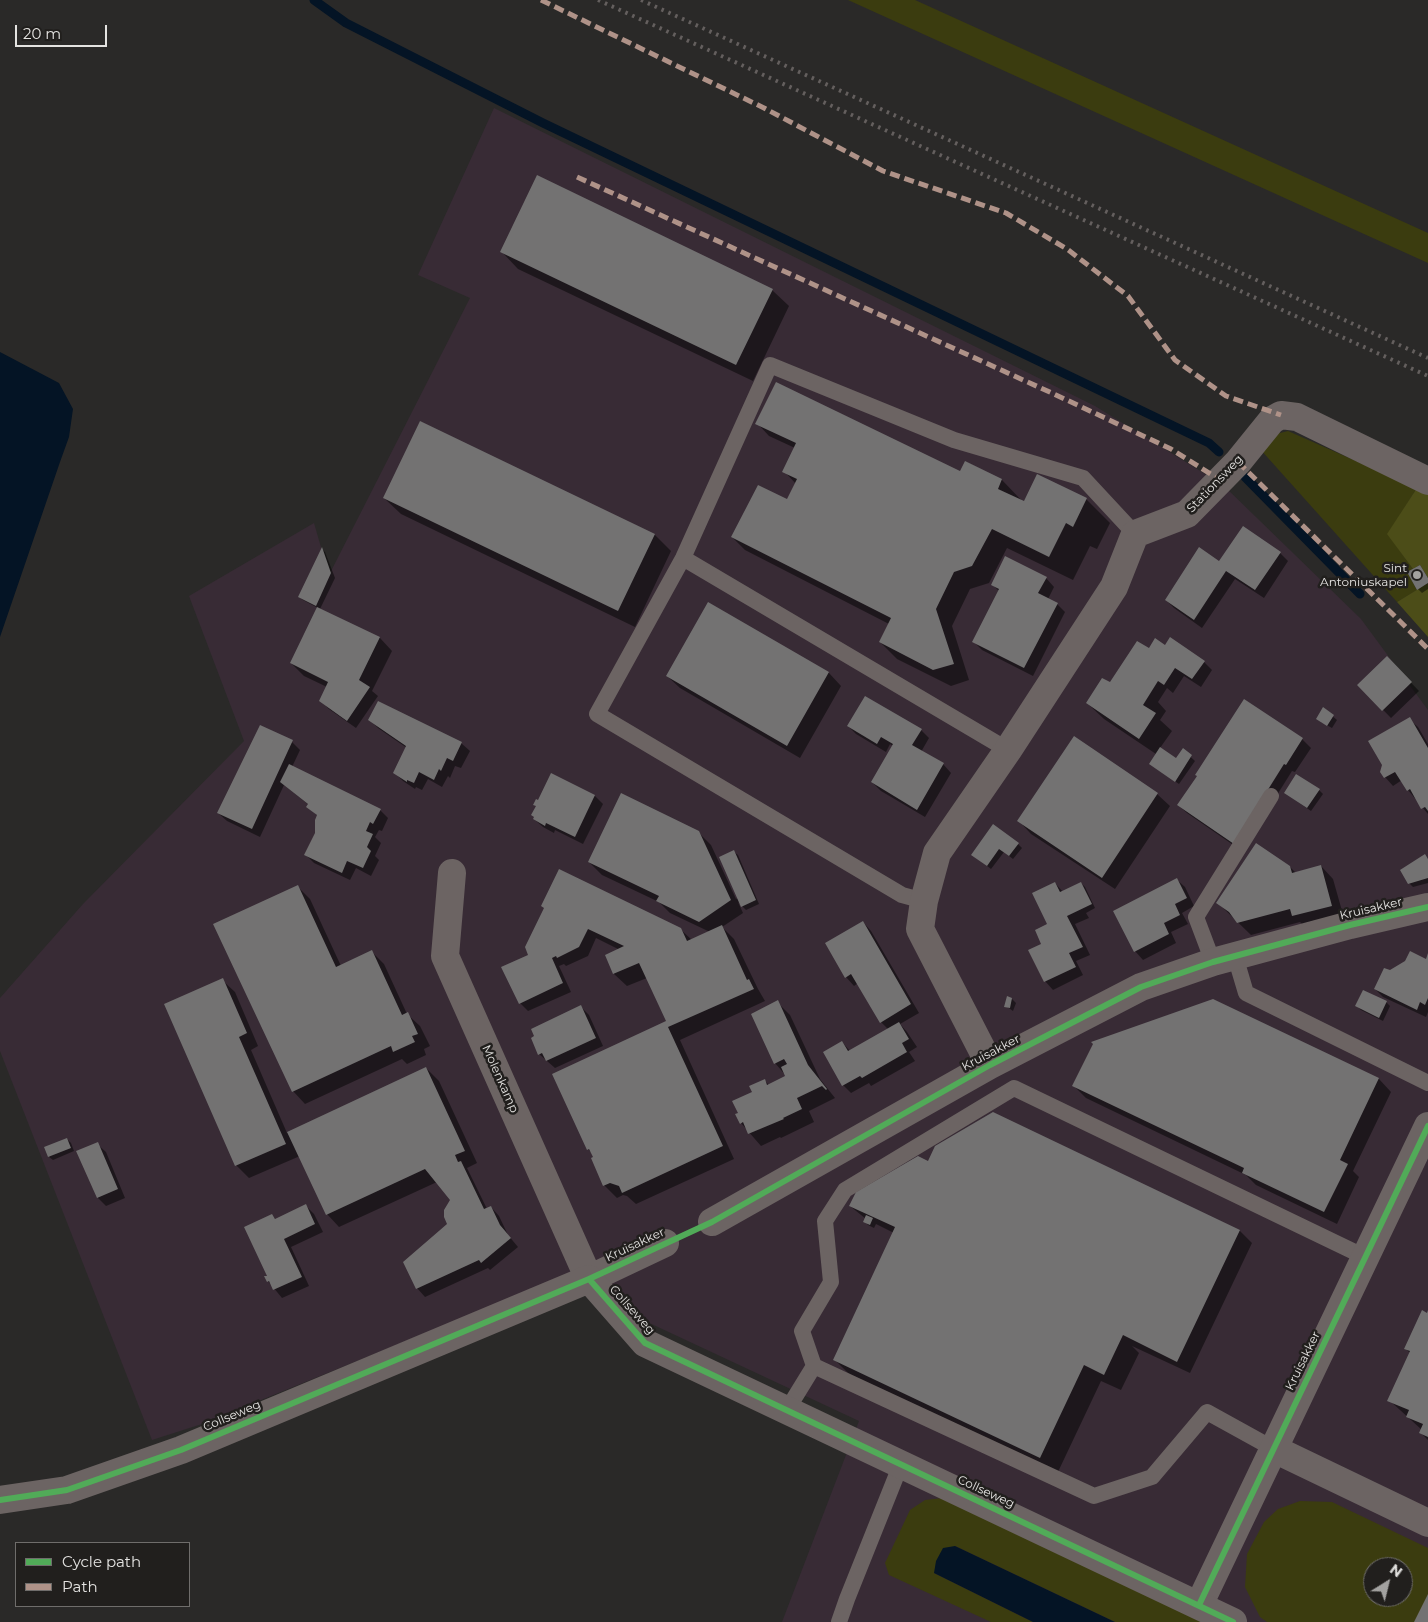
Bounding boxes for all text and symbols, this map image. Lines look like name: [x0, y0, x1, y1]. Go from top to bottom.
scale bar: [18, 15, 110, 47]
text: 20 m: [23, 24, 61, 43]
street label: Stationsweg: [1184, 452, 1246, 516]
place label: Sint Antoniuskapel: [1320, 561, 1407, 589]
marker: Sint Antoniuskapel: [1411, 569, 1423, 581]
street label: Kruisakker: [1338, 895, 1404, 923]
street label: Kruisakker: [960, 1032, 1022, 1074]
street label: Molenkamp: [479, 1043, 521, 1115]
street label: Kruisakker: [603, 1225, 667, 1265]
street label: Collseweg: [606, 1283, 658, 1337]
street label: Kruisakker: [1283, 1329, 1323, 1393]
street label: Collseweg: [201, 1397, 263, 1435]
street label: Collseweg: [955, 1473, 1017, 1511]
legend: [15, 1542, 190, 1607]
text: Cycle path: [62, 1552, 141, 1571]
north arrow: [1363, 1557, 1413, 1607]
text: N: [1386, 1560, 1406, 1581]
text: Path: [62, 1577, 98, 1596]

